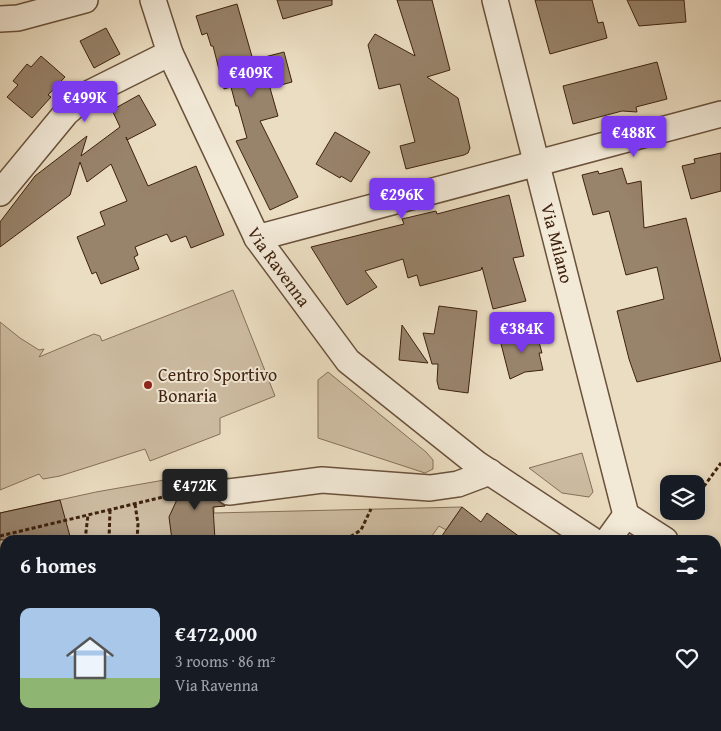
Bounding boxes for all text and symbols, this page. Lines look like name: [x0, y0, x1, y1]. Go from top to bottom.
pin: €409K: [216, 56, 286, 98]
text: €409K: [229, 60, 273, 84]
pin: €499K: [50, 80, 120, 123]
text: €499K: [63, 85, 107, 109]
pin: €488K: [599, 116, 669, 158]
text: €488K: [612, 120, 656, 144]
pin: €296K: [367, 178, 437, 220]
text: €296K: [380, 182, 424, 206]
street label: Via Milano: [534, 200, 581, 286]
street label: Via Ravenna: [241, 222, 318, 313]
pin: €384K: [487, 312, 557, 354]
text: €384K: [500, 316, 544, 340]
place label: Centro Sportivo Bonaria: [158, 361, 277, 409]
marker: Centro Sportivo Bonaria: [142, 379, 154, 391]
pin: €472K: [160, 468, 230, 511]
text: €472K: [173, 473, 217, 497]
map controls: [660, 475, 705, 520]
button: layers: [660, 475, 705, 520]
text: 6 homes: [20, 550, 96, 581]
icon: filters: [673, 551, 701, 579]
text: €472,000: [175, 618, 257, 649]
icon: home: [60, 628, 120, 688]
icon: heart: [673, 644, 701, 672]
text: 3 rooms · 86 m²: [175, 649, 275, 673]
text: Via Ravenna: [175, 673, 258, 697]

